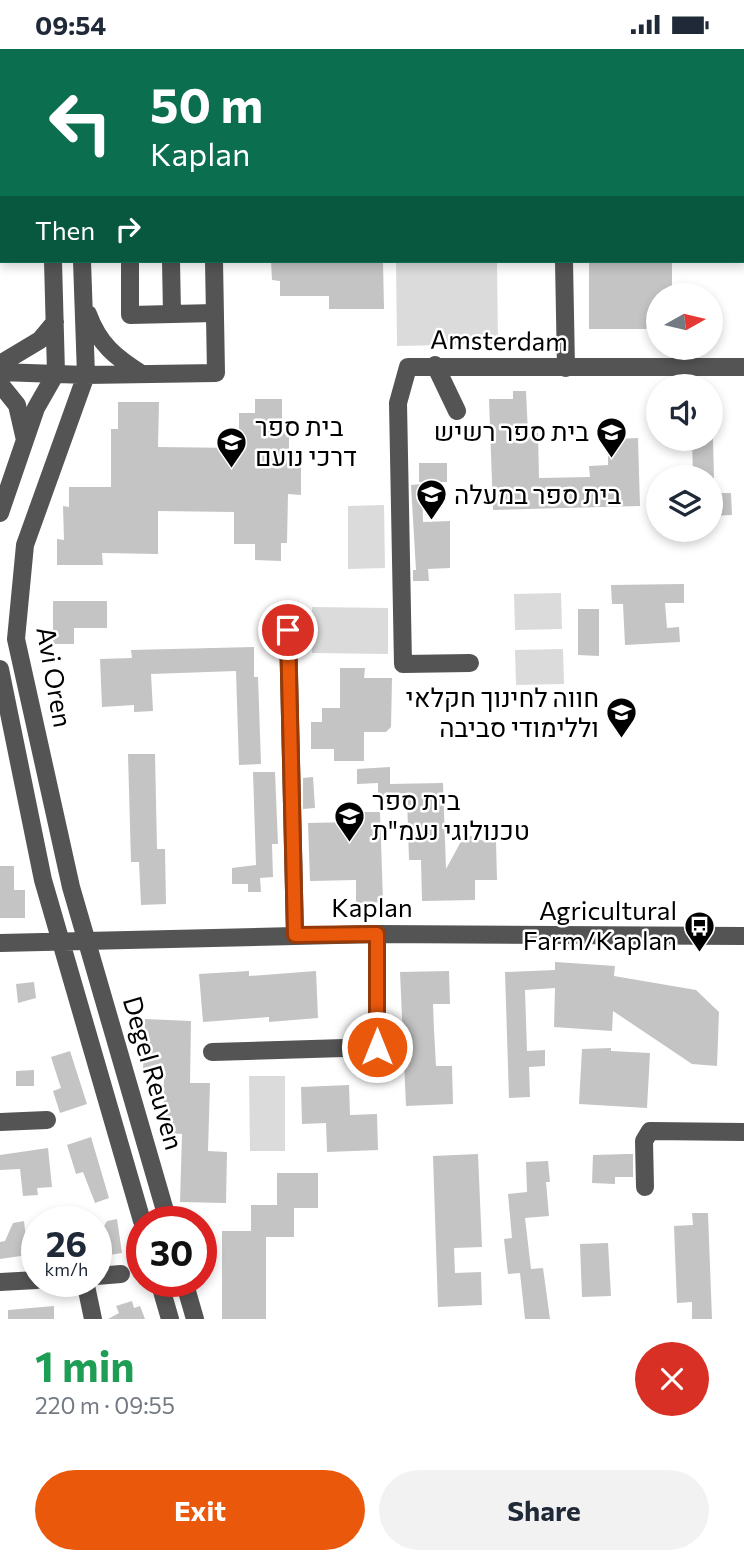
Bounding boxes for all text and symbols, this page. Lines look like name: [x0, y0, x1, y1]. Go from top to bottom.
text: 09:54: [35, 9, 106, 40]
text: 50 m: [150, 73, 263, 133]
icon: left: [35, 77, 126, 168]
text: Kaplan: [150, 133, 250, 173]
icon: right: [109, 210, 147, 248]
text: Then: [35, 214, 95, 245]
north arrow: [646, 283, 723, 361]
map controls: [646, 283, 723, 542]
street label: Amsterdam: [430, 323, 568, 356]
button: sound: [646, 374, 723, 451]
place label: בית ספר דרכי נועם: [255, 410, 357, 471]
place label: בית ספר רשיש: [434, 415, 589, 446]
school or university icon: בית ספר רשיש: [595, 415, 629, 459]
school or university icon: בית ספר דרכי נועם: [215, 425, 249, 469]
button: layers: [646, 465, 723, 542]
school or university icon: בית ספר במעלה: [414, 478, 448, 522]
place label: בית ספר במעלה: [454, 478, 622, 509]
pin: [258, 600, 318, 660]
icon: arrive: [269, 611, 307, 649]
street label: Avi Oren: [31, 624, 80, 730]
place label: חווה לחינוך חקלאי וללימודי סביבה: [406, 681, 599, 742]
school or university icon: חווה לחינוך חקלאי וללימודי סביבה: [605, 696, 639, 740]
place label: בית ספר טכנולוגי נעמ"ת: [372, 784, 530, 845]
school or university icon: בית ספר טכנולוגי נעמ"ת: [332, 799, 366, 843]
street label: Kaplan: [331, 891, 413, 922]
place label: Agricultural Farm/Kaplan: [523, 894, 677, 955]
bus stop icon: Agricultural Farm/Kaplan: [683, 909, 717, 953]
street label: Degel Reuven: [118, 992, 191, 1153]
position arrow: [340, 1010, 414, 1084]
speed limit sign: 30: [126, 1206, 217, 1297]
text: 26: [46, 1221, 87, 1264]
text: km/h: [45, 1258, 88, 1280]
text: 1 min: [35, 1339, 135, 1391]
button: close: [635, 1342, 709, 1416]
text: 220 m · 09:55: [35, 1391, 175, 1419]
button: Exit: [35, 1470, 365, 1550]
button: Share: [379, 1470, 709, 1550]

